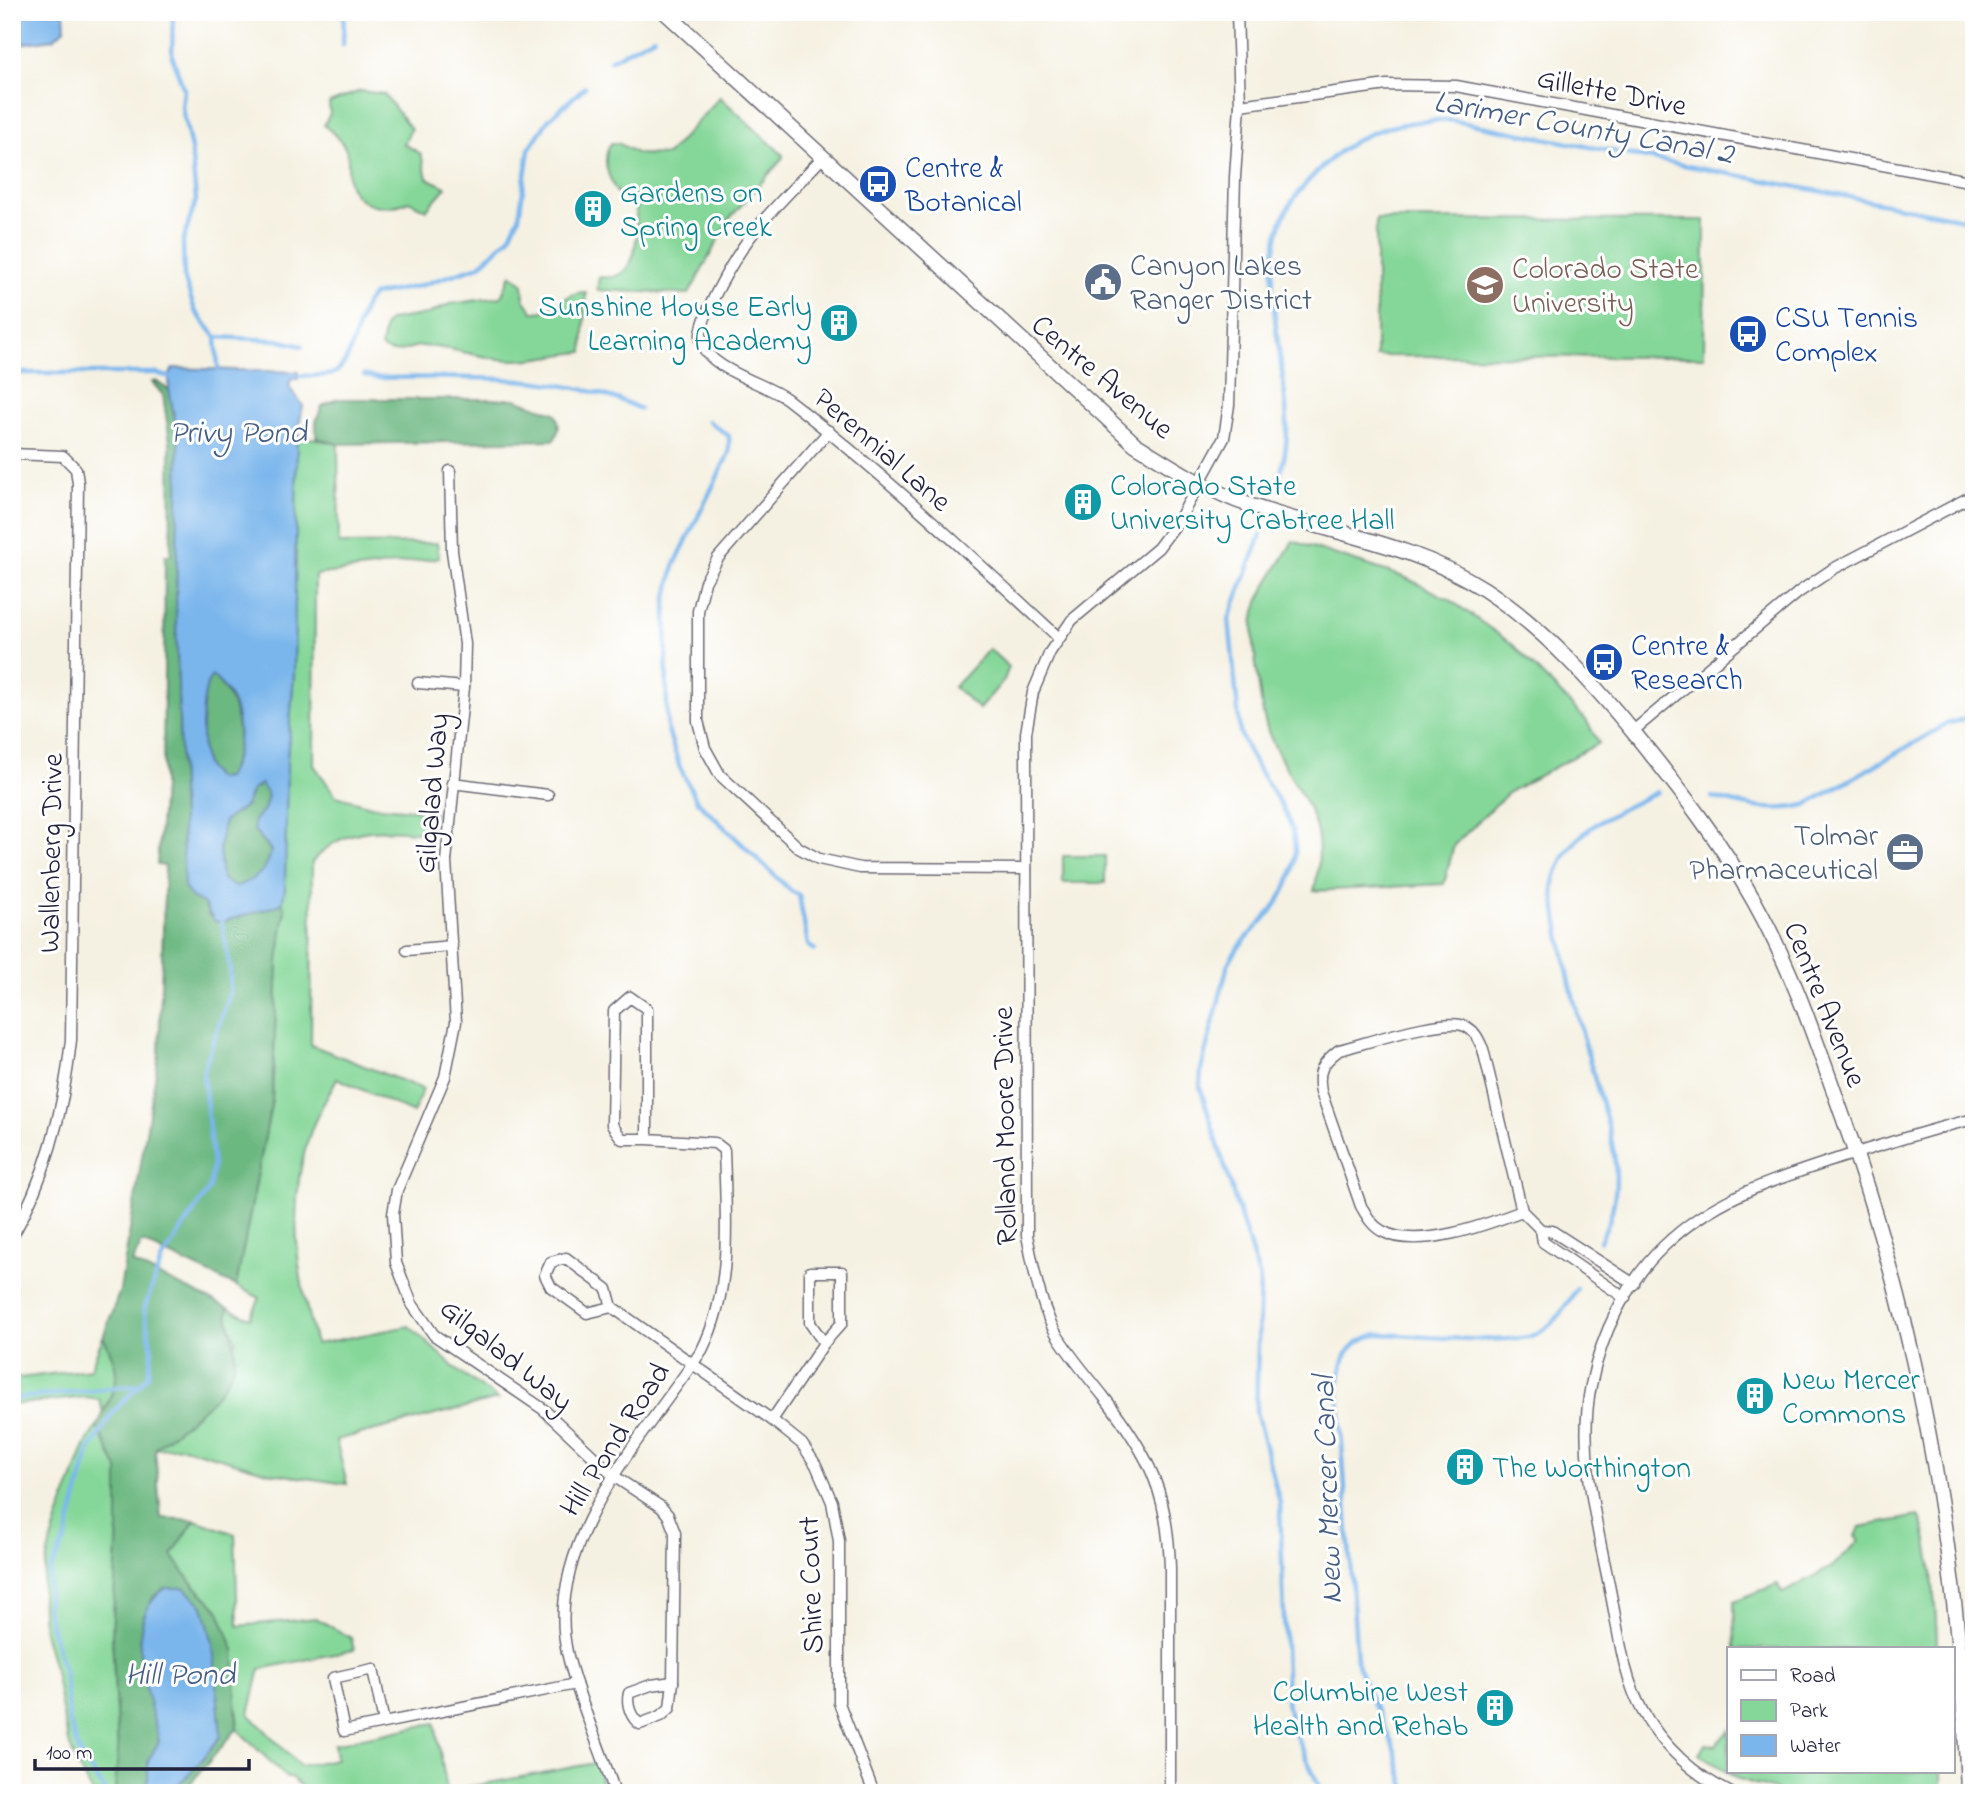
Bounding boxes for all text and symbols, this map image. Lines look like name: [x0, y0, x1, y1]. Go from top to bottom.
street label: Gillette Drive: [1533, 58, 1691, 130]
water label: Larimer County Canal 2: [1430, 80, 1739, 179]
place label: Centre & Botanical: [904, 148, 1022, 226]
bus stop icon: Centre & Botanical: [857, 163, 899, 205]
place label: Gardens on Spring Creek: [620, 173, 773, 251]
building icon: Gardens on Spring Creek: [572, 188, 614, 230]
place label: Canyon Lakes Ranger District: [1130, 246, 1312, 324]
place label: Colorado State University: [1512, 249, 1699, 327]
public building icon: Canyon Lakes Ranger District: [1082, 261, 1124, 303]
school or university icon: Colorado State University: [1464, 264, 1506, 306]
place label: Sunshine House Early Learning Academy: [539, 287, 812, 365]
place label: CSU Tennis Complex: [1775, 298, 1918, 376]
building icon: Sunshine House Early Learning Academy: [818, 302, 860, 344]
street label: Centre Avenue: [1020, 305, 1183, 452]
bus stop icon: CSU Tennis Complex: [1727, 313, 1769, 355]
street label: Perennial Lane: [802, 379, 960, 524]
water label: Privy Pond: [169, 411, 308, 458]
place label: Colorado State University Crabtree Hall: [1110, 466, 1395, 544]
building icon: Colorado State University Crabtree Hall: [1062, 481, 1104, 523]
place label: Centre & Research: [1631, 626, 1743, 704]
bus stop icon: Centre & Research: [1583, 641, 1625, 683]
street label: Gilgalad Way: [405, 711, 463, 875]
street label: Wallenberg Drive: [29, 752, 77, 953]
place label: Tolmar Pharmaceutical: [1689, 816, 1879, 894]
office icon: Tolmar Pharmaceutical: [1884, 831, 1926, 873]
street label: Centre Avenue: [1770, 916, 1877, 1095]
street label: Rolland Moore Drive: [983, 1006, 1031, 1246]
street label: Gilgalad Way: [429, 1289, 581, 1424]
street label: Hill Pond Road: [550, 1355, 683, 1526]
place label: New Mercer Commons: [1782, 1360, 1921, 1438]
water label: New Mercer Canal: [1302, 1371, 1357, 1605]
building icon: New Mercer Commons: [1734, 1375, 1776, 1417]
building icon: The Worthington: [1444, 1446, 1486, 1488]
place label: The Worthington: [1492, 1448, 1691, 1492]
street label: Shire Court: [789, 1515, 837, 1654]
legend: [1727, 1647, 1954, 1773]
water label: Hill Pond: [125, 1653, 236, 1700]
text: Road: [1790, 1662, 1836, 1692]
place label: Columbine West Health and Rehab: [1252, 1672, 1468, 1750]
building icon: Columbine West Health and Rehab: [1474, 1687, 1516, 1729]
text: Park: [1790, 1697, 1829, 1727]
scale bar: [35, 1728, 248, 1772]
text: Water: [1790, 1732, 1841, 1762]
text: 100 m: [46, 1739, 92, 1769]

